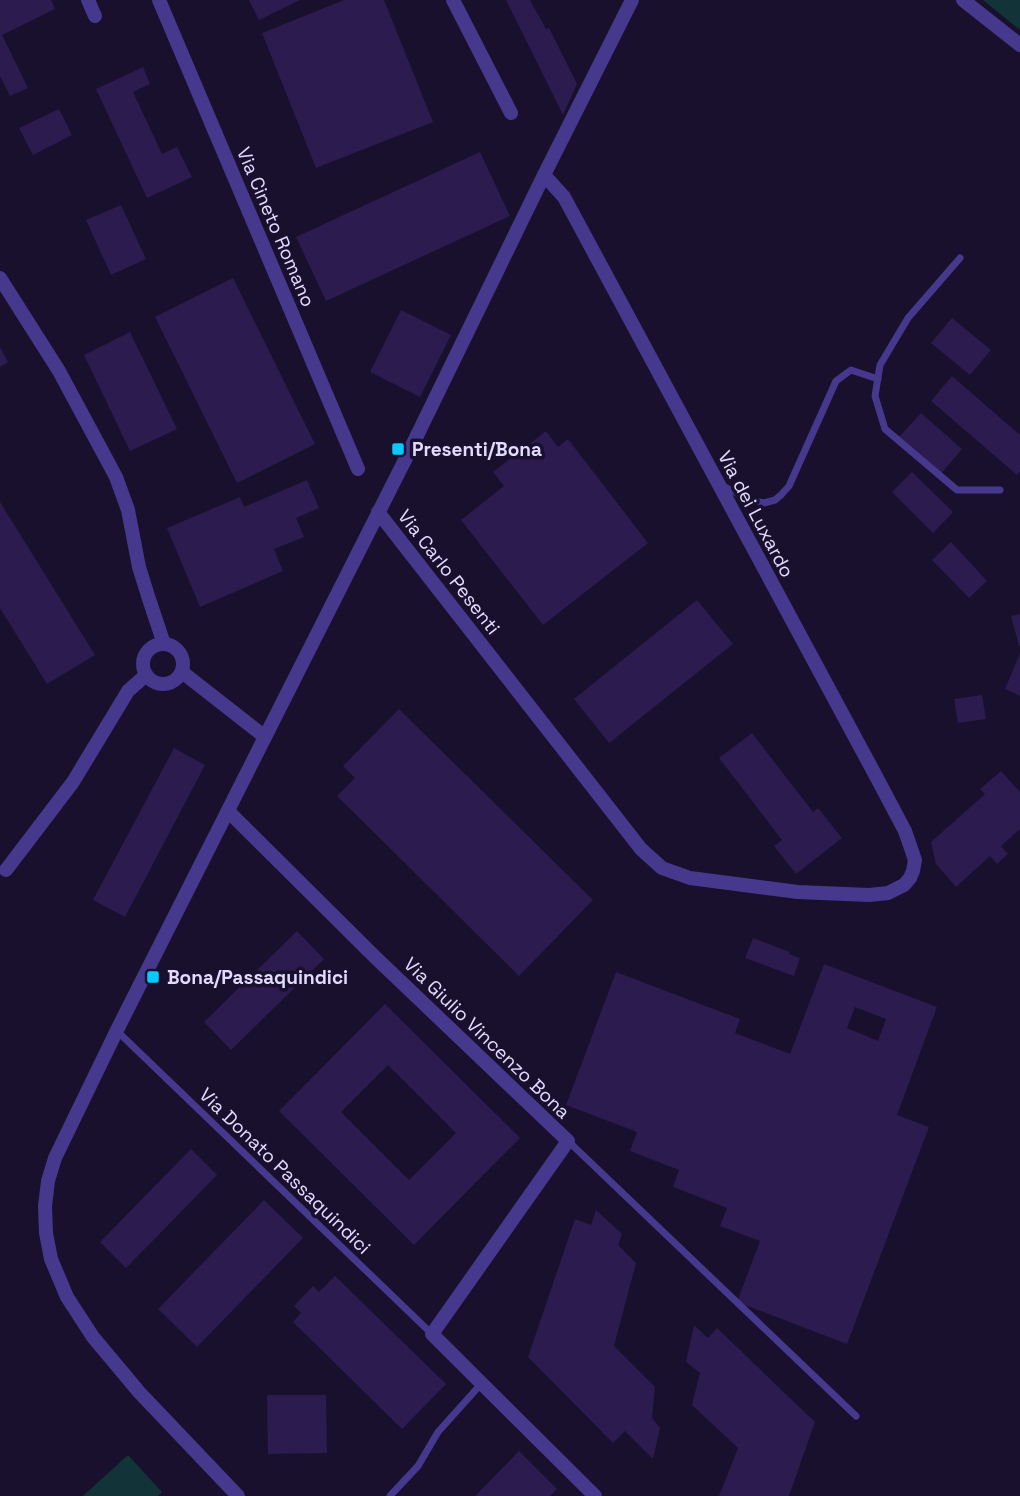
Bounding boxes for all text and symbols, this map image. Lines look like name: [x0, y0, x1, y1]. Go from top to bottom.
street label: Via Cineto Romano: [231, 143, 321, 311]
place label: Presenti/Bona: [412, 437, 542, 462]
marker: Presenti/Bona: [390, 441, 406, 457]
street label: Via dei Luxardo: [712, 446, 800, 582]
street label: Via Carlo Pesenti: [392, 504, 506, 640]
street label: Via Giulio Vincenzo Bona: [398, 952, 576, 1124]
place label: Bona/Passaquindici: [167, 965, 348, 990]
marker: Bona/Passaquindici: [145, 969, 161, 985]
street label: Via Donato Passaquindici: [194, 1082, 376, 1260]

